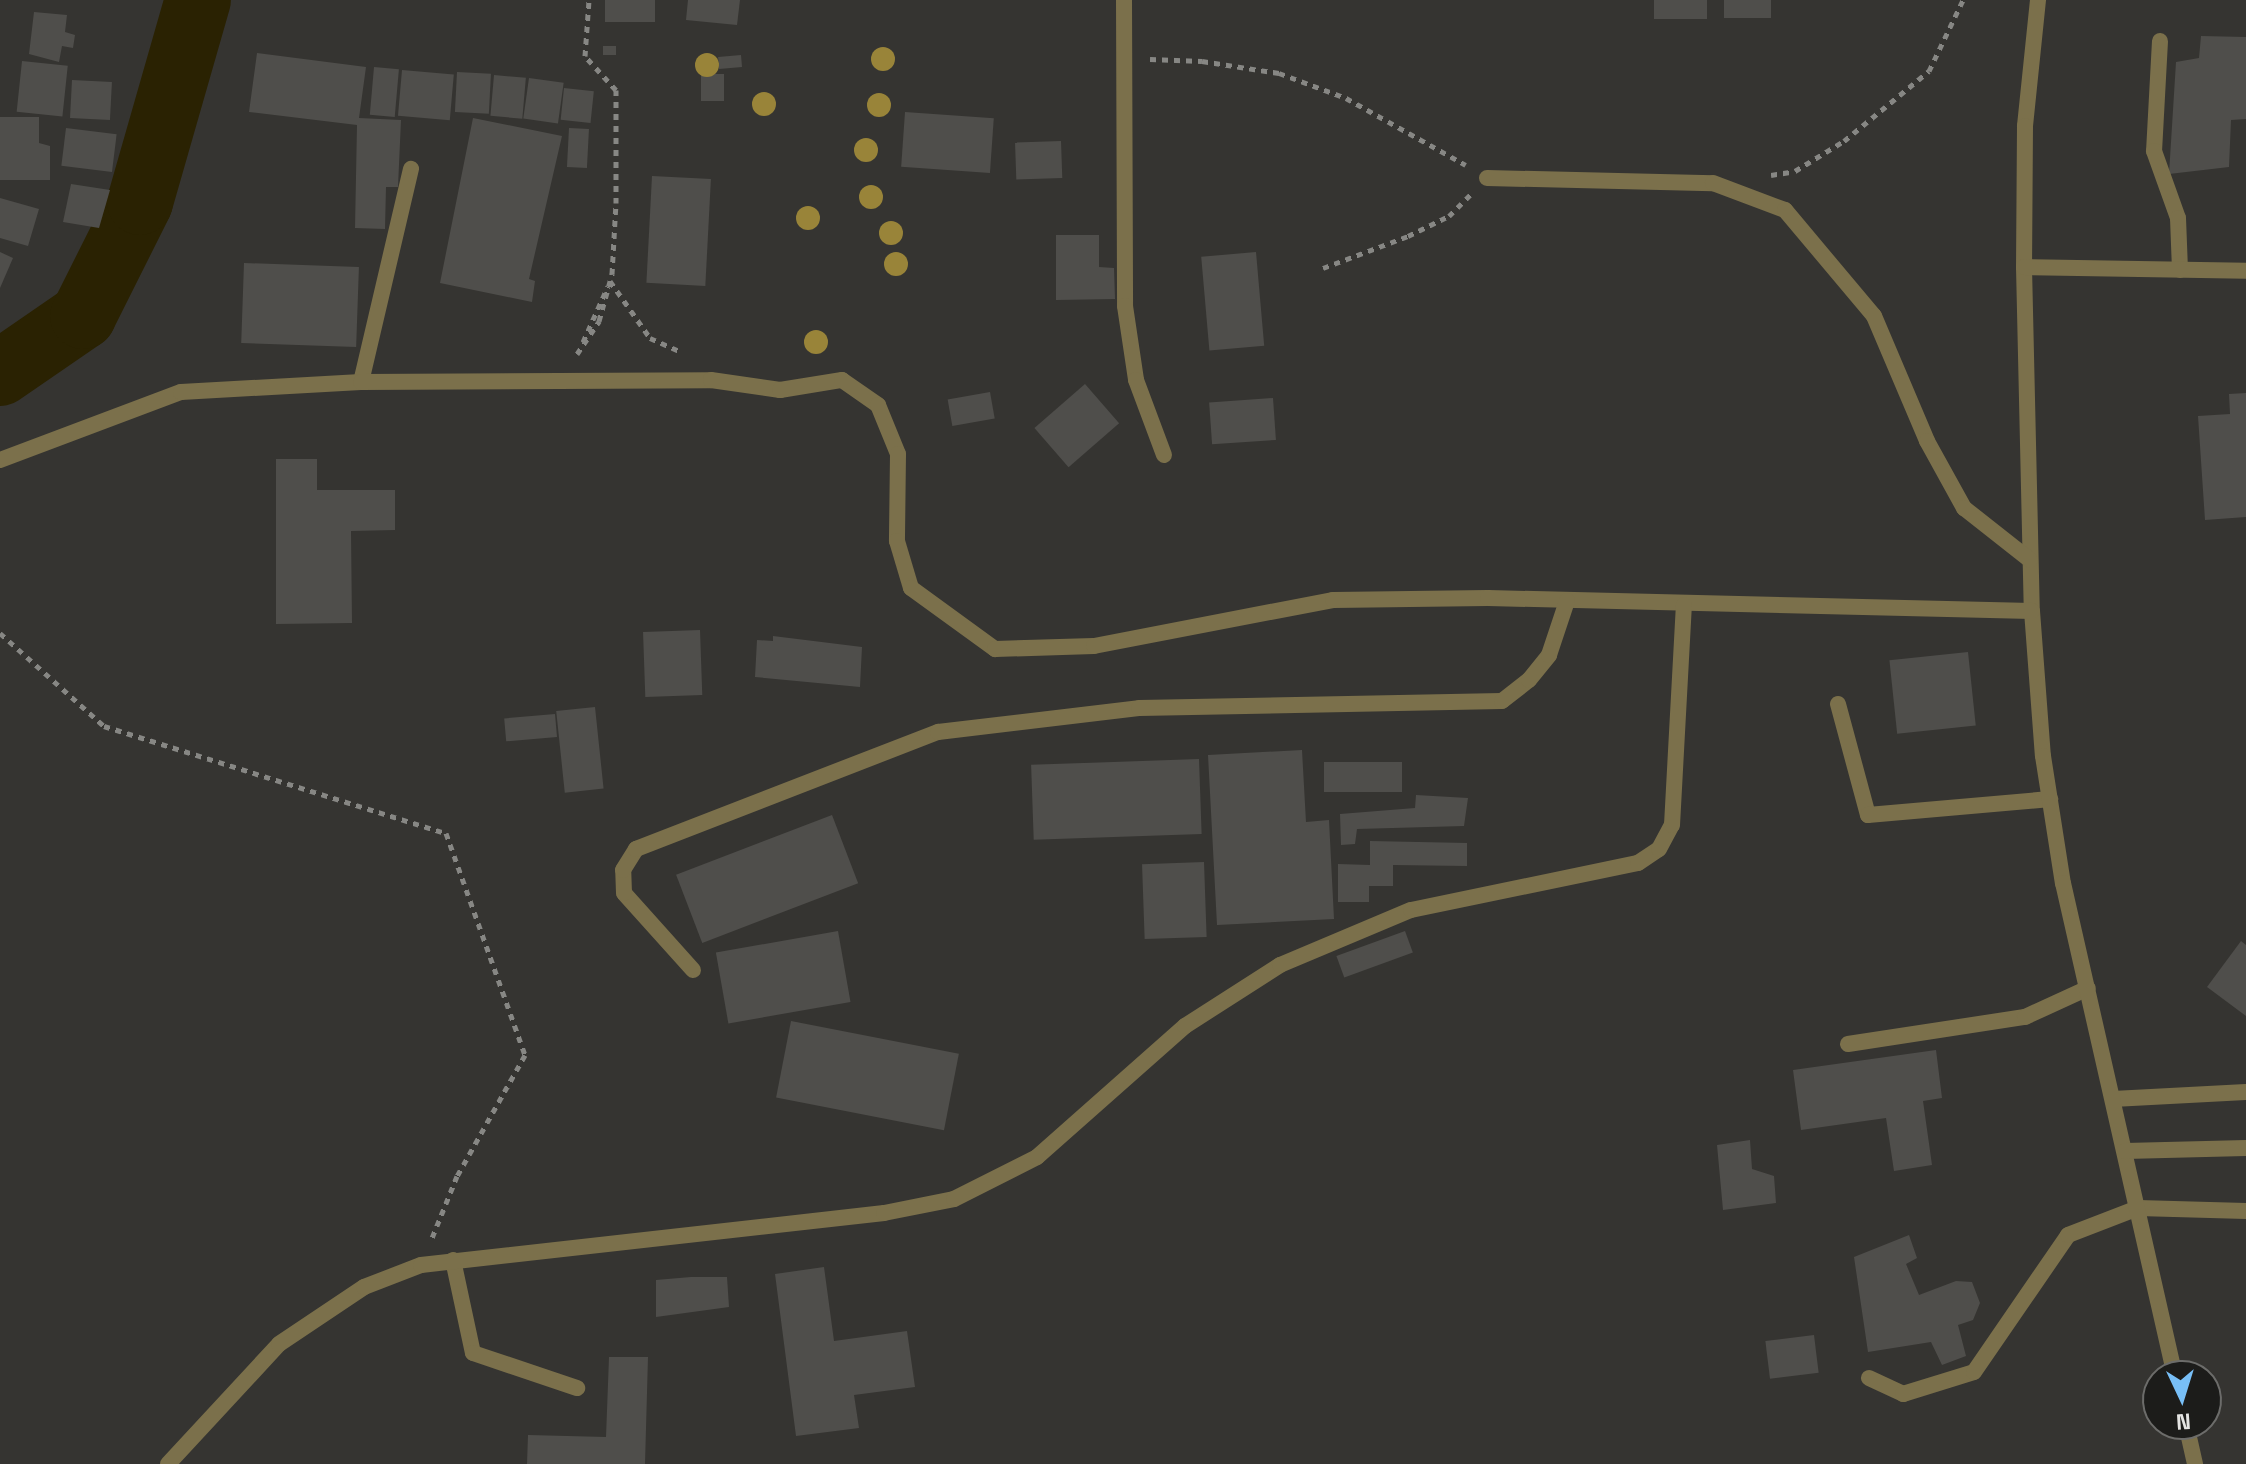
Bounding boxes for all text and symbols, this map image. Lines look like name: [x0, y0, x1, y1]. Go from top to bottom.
north arrow: [2142, 1360, 2222, 1440]
text: N: [2175, 1407, 2192, 1436]

